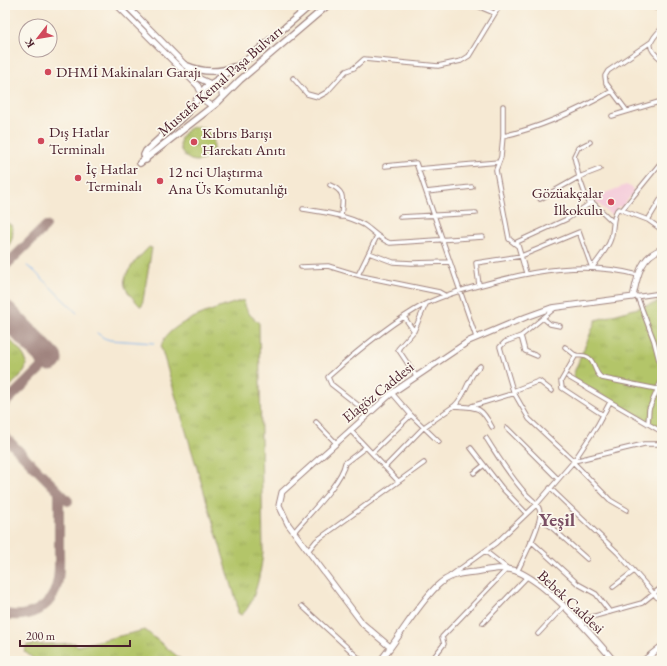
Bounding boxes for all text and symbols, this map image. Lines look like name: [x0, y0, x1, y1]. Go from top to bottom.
north arrow: [18, 18, 58, 58]
street label: Mustafa Kemal Paşa Bulvarı: [153, 21, 286, 140]
text: K: [21, 35, 38, 50]
place label: DHMİ Makinaları Garajı: [56, 62, 201, 81]
marker: DHMİ Makinaları Garajı: [43, 67, 53, 77]
place label: Dış Hatlar Terminalı: [49, 122, 109, 158]
place label: Kıbrıs Barışı Harekatı Anıtı: [202, 123, 286, 159]
marker: Dış Hatlar Terminalı: [36, 136, 46, 146]
marker: Kıbrıs Barışı Harekatı Anıtı: [189, 137, 199, 147]
place label: İç Hatlar Terminalı: [86, 159, 142, 195]
place label: 12 nci Ulaştırma Ana Üs Komutanlığı: [167, 162, 288, 198]
marker: İç Hatlar Terminalı: [73, 173, 83, 183]
marker: 12 nci Ulaştırma Ana Üs Komutanlığı: [155, 176, 165, 186]
place label: Gözüakçalar İlkokulu: [532, 183, 603, 219]
marker: Gözüakçalar İlkokulu: [606, 197, 616, 207]
street label: Elagöz Caddesi: [338, 357, 418, 426]
district label: Yeşil: [539, 507, 576, 532]
street label: Bebek Caddesi: [534, 566, 609, 638]
scale bar: [20, 622, 130, 648]
text: 200 m: [26, 628, 56, 644]

